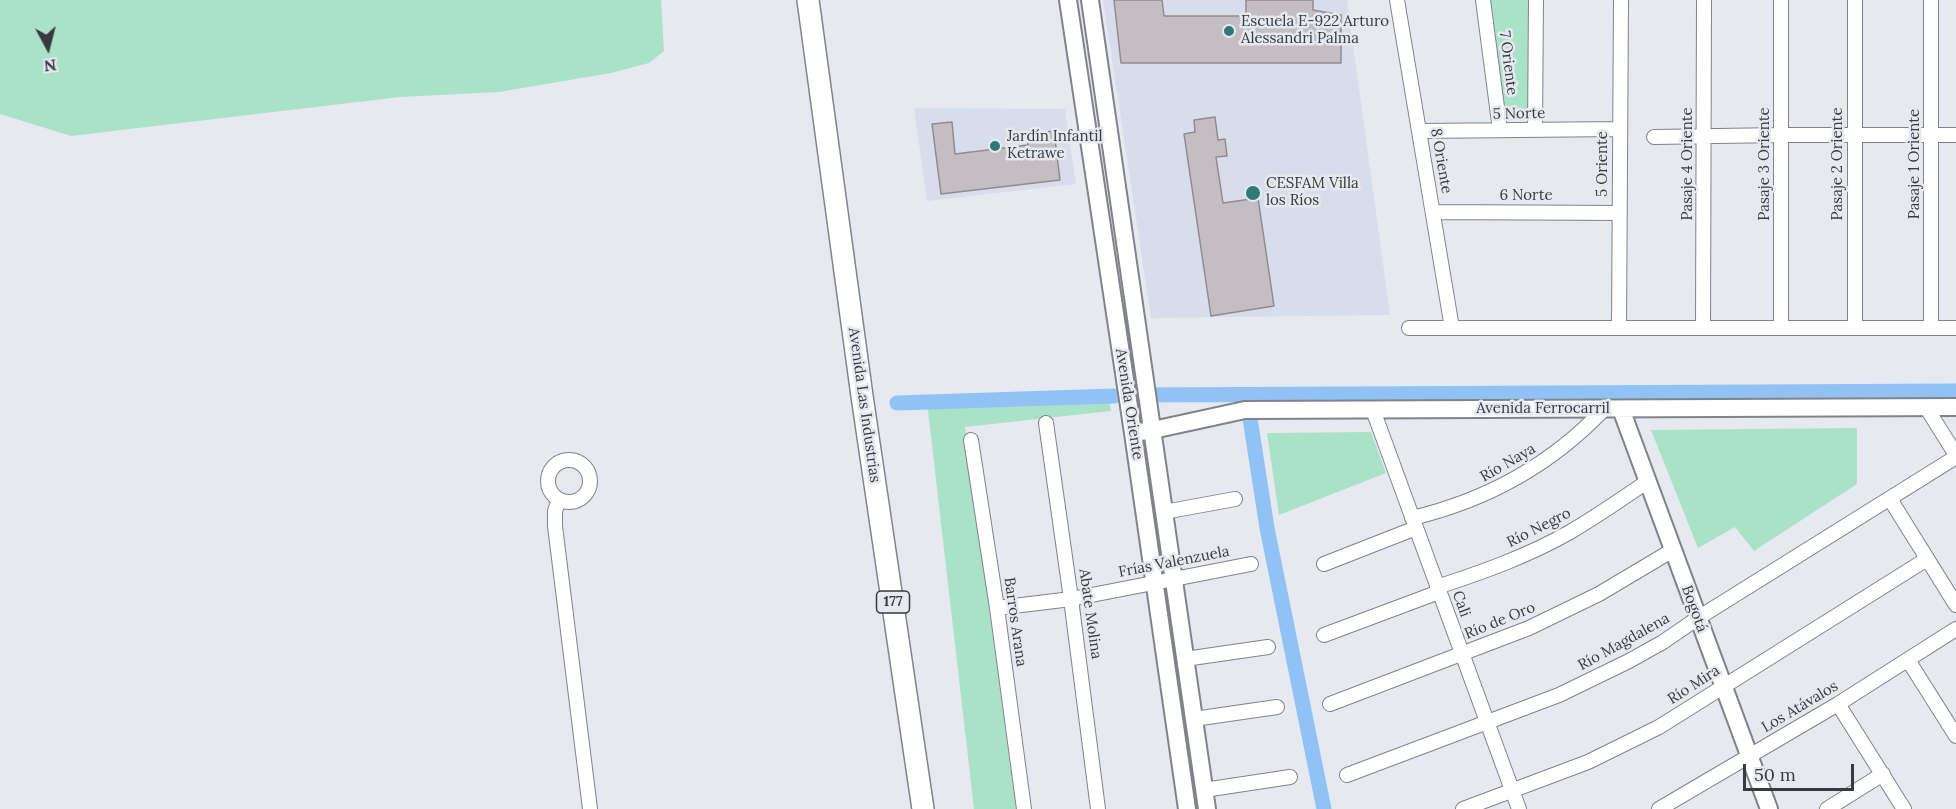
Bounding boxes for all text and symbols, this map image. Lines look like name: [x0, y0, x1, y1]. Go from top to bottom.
place label: Escuela E-922 Arturo Alessandri Palma: [1241, 13, 1389, 48]
north arrow: [18, 18, 78, 78]
marker: Escuela E-922 Arturo Alessandri Palma: [1222, 24, 1236, 38]
street label: 7 Oriente: [1495, 30, 1521, 96]
text: N: [43, 55, 58, 77]
street label: 5 Norte: [1492, 105, 1546, 123]
street label: Pasaje 4 Oriente: [1679, 107, 1697, 221]
street label: Pasaje 3 Oriente: [1756, 107, 1774, 221]
street label: Pasaje 2 Oriente: [1829, 107, 1847, 221]
street label: Pasaje 1 Oriente: [1906, 109, 1924, 219]
street label: 8 Oriente: [1426, 127, 1456, 195]
place label: Jardín Infantil Ketrawe: [1007, 128, 1103, 163]
street label: 5 Oriente: [1594, 131, 1612, 197]
marker: Jardín Infantil Ketrawe: [988, 139, 1002, 153]
place label: CESFAM Villa los Ríos: [1266, 175, 1359, 210]
marker: CESFAM Villa los Ríos: [1244, 184, 1262, 202]
street label: 6 Norte: [1499, 187, 1553, 205]
street label: Avenida Las Industrias: [844, 326, 884, 484]
street label: Avenida Oriente: [1111, 347, 1147, 461]
street label: Avenida Ferrocarril: [1476, 400, 1610, 418]
street label: Río Naya: [1477, 440, 1539, 486]
street label: Río Negro: [1504, 504, 1574, 552]
street label: Frías Valenzuela: [1117, 542, 1231, 582]
street label: Abate Molina: [1075, 568, 1105, 660]
street label: Barros Arana: [1000, 576, 1030, 668]
street label: Bogotá: [1677, 583, 1711, 635]
street label: Cali: [1448, 588, 1474, 620]
road number: 177: [876, 591, 910, 613]
street label: Río de Oro: [1462, 599, 1538, 643]
street label: Río Magdalena: [1575, 609, 1673, 675]
street label: Río Mira: [1665, 662, 1723, 708]
street label: Los Atávalos: [1759, 677, 1841, 737]
scale bar: [1746, 752, 1857, 790]
text: 50 m: [1754, 763, 1796, 786]

